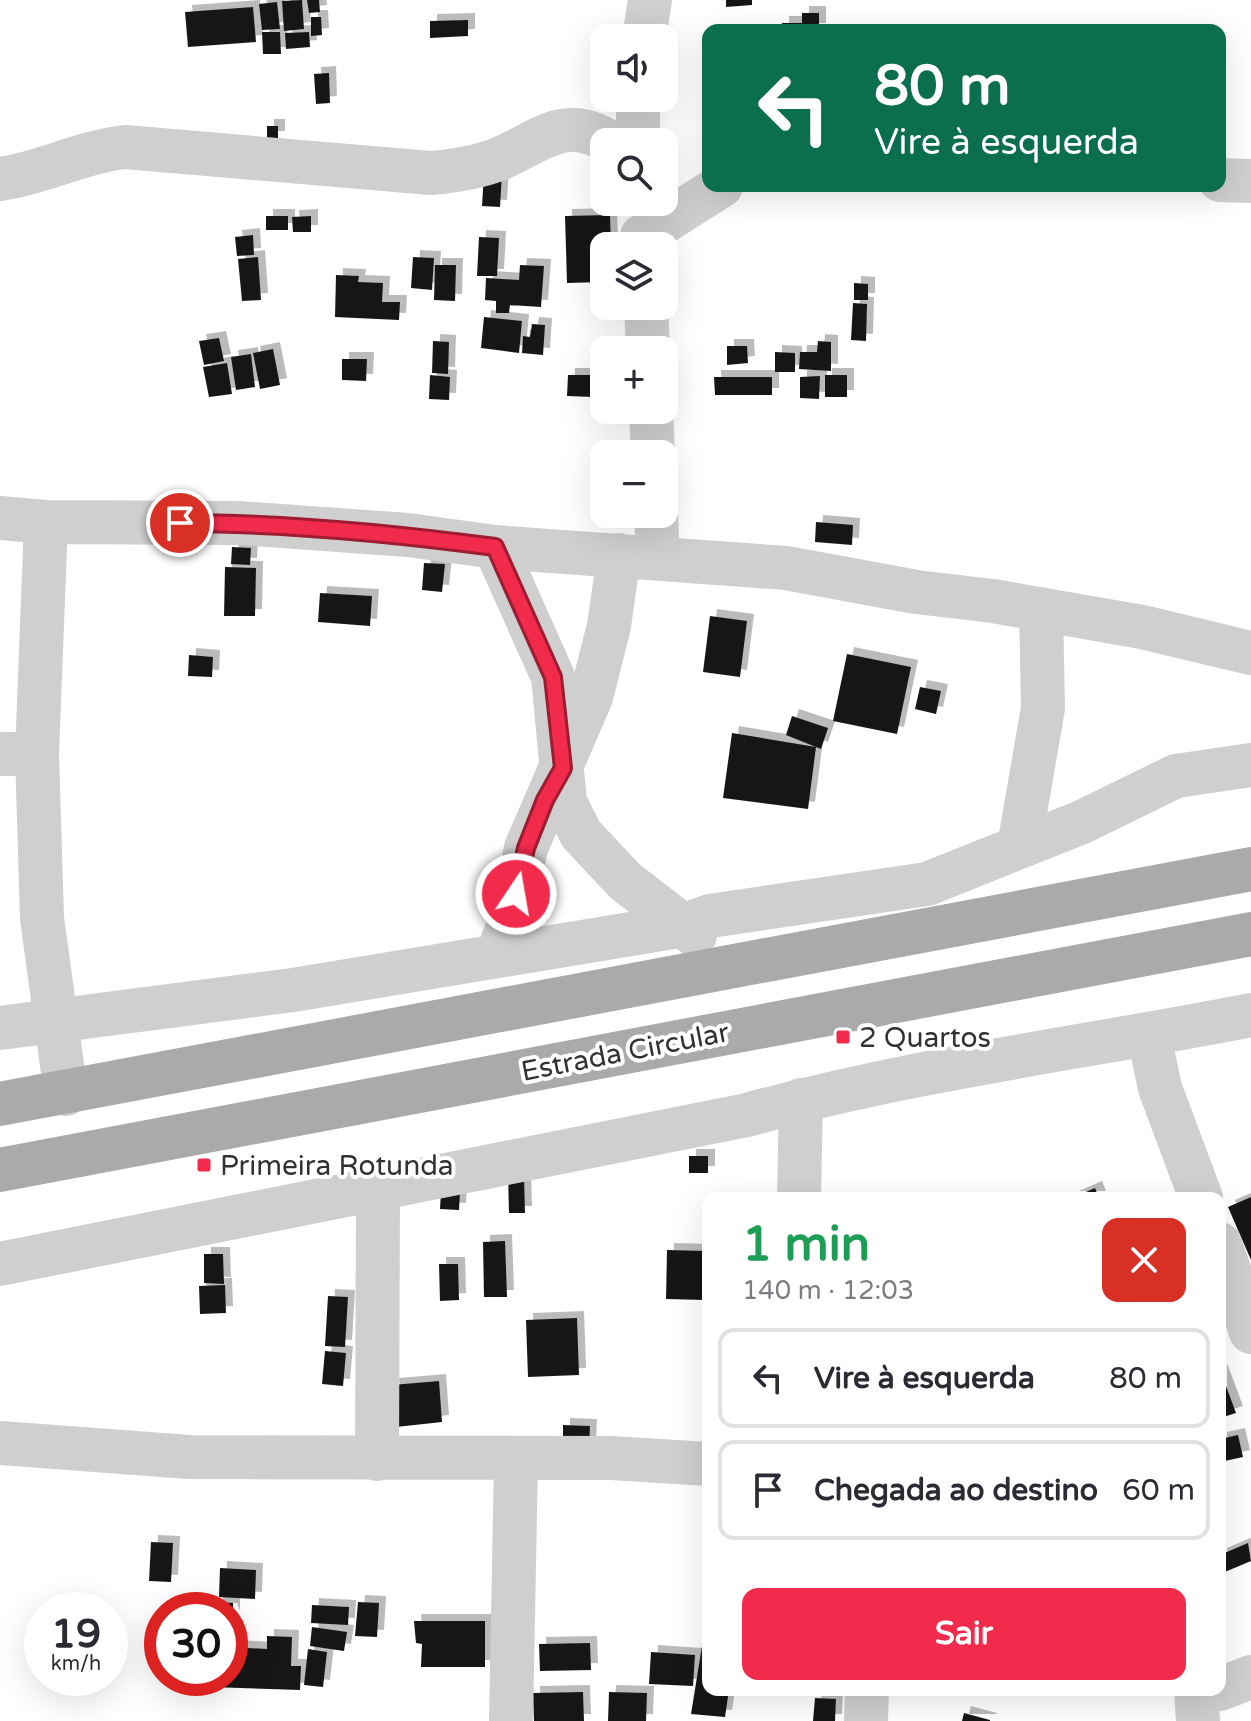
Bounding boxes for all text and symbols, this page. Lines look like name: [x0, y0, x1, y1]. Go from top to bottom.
map controls: [590, 24, 678, 528]
button: sound: [590, 24, 678, 112]
text: 80 m: [874, 53, 1010, 120]
icon: left: [742, 56, 846, 160]
text: Vire à esquerda: [874, 121, 1139, 164]
button: search: [590, 128, 678, 216]
button: layers: [590, 232, 678, 320]
button: +: [590, 336, 678, 424]
button: −: [590, 440, 678, 528]
pin: [146, 489, 214, 557]
icon: arrive: [158, 501, 202, 545]
position arrow: [474, 852, 558, 936]
street label: Estrada Circular: [518, 1015, 732, 1089]
place label: 2 Quartos: [859, 1021, 991, 1055]
marker: 2 Quartos: [834, 1028, 852, 1046]
place label: Primeira Rotunda: [220, 1149, 454, 1183]
marker: Primeira Rotunda: [195, 1156, 213, 1174]
text: 1 min: [742, 1216, 870, 1274]
button: close: [1102, 1218, 1186, 1302]
text: 140 m · 12:03: [742, 1275, 914, 1306]
icon: left: [746, 1356, 790, 1400]
text: Vire à esquerda: [814, 1360, 1035, 1397]
text: 80 m: [1109, 1360, 1182, 1397]
icon: arrive: [746, 1468, 790, 1512]
text: Chegada ao destino: [814, 1472, 1098, 1509]
text: 60 m: [1122, 1472, 1195, 1509]
button: Sair: [742, 1588, 1186, 1680]
speed limit sign: 30: [144, 1592, 248, 1696]
text: 19: [51, 1610, 101, 1658]
text: km/h: [51, 1652, 101, 1676]

